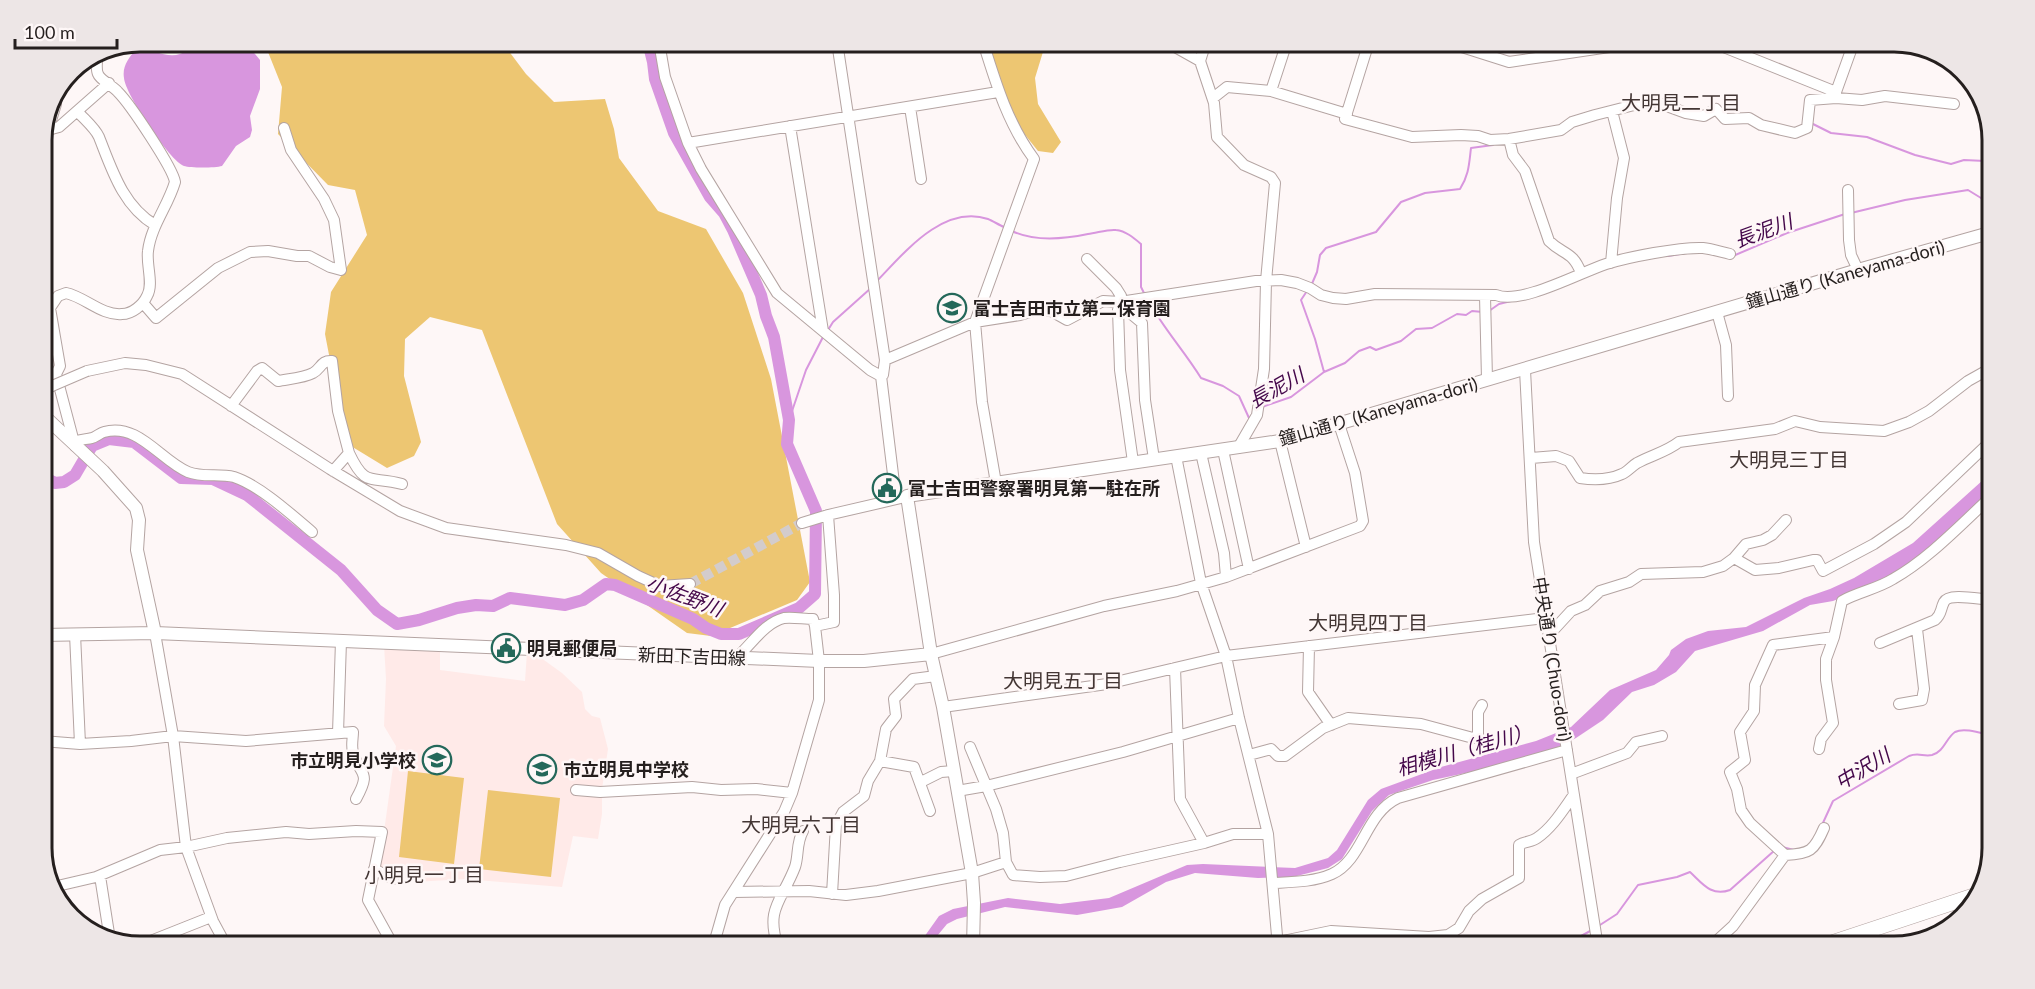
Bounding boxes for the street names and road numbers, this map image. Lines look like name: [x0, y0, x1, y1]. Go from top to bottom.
street label: 鐘山通り (Kaneyama-dori): [1743, 235, 1947, 313]
street label: 鐘山通り (Kaneyama-dori): [1276, 372, 1480, 450]
street label: 中央通り (Chuo-dori): [1529, 575, 1577, 743]
street label: 新田下吉田線: [638, 643, 746, 669]

